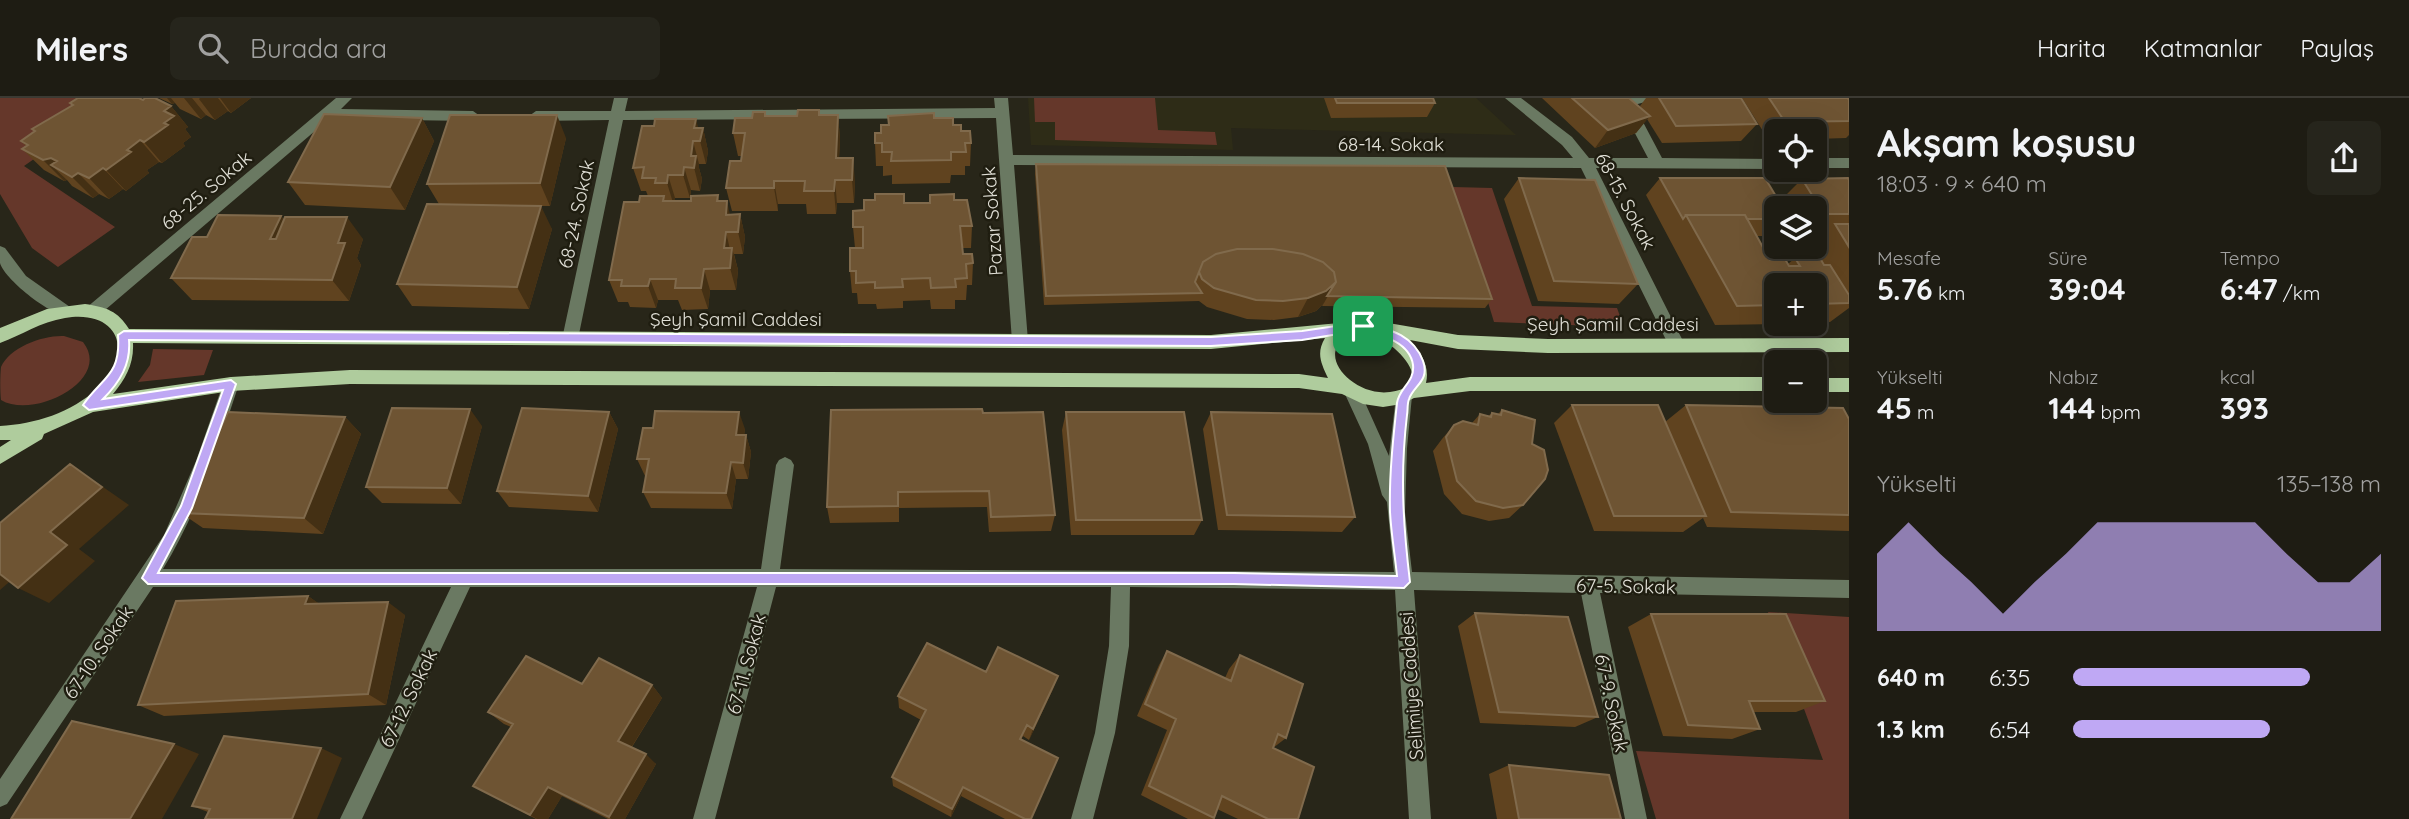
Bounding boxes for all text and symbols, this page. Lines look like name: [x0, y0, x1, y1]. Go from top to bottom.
search box: [170, 17, 660, 80]
text: Milers: [35, 28, 128, 69]
icon: search: [194, 29, 232, 67]
text: Burada ara: [250, 32, 387, 65]
text: Harita: [2037, 33, 2106, 63]
text: Katmanlar: [2144, 33, 2262, 63]
text: Paylaş: [2300, 33, 2374, 63]
map controls: [1764, 119, 1827, 413]
button: locate: [1764, 119, 1827, 182]
text: Akşam koşusu: [1877, 119, 2137, 167]
button: share: [2307, 121, 2381, 195]
street label: 68-14. Sokak: [1338, 132, 1444, 156]
street label: 68-25. Sokak: [156, 145, 256, 235]
street label: 68-15. Sokak: [1590, 148, 1662, 254]
street label: 68-24. Sokak: [553, 157, 599, 271]
street label: Pazar Sokak: [976, 165, 1008, 277]
text: 18:03 · 9 × 640 m: [1877, 169, 2047, 198]
button: layers: [1764, 196, 1827, 259]
text: Mesafe: [1877, 246, 1941, 270]
text: Süre: [2048, 246, 2087, 270]
text: Tempo: [2220, 246, 2280, 270]
text: 5.76: [1877, 270, 1933, 308]
text: 39:04: [2048, 270, 2126, 308]
text: 6:47: [2220, 270, 2278, 308]
button: +: [1764, 273, 1827, 336]
text: km: [1933, 281, 1965, 305]
text: /km: [2278, 281, 2320, 305]
pin: [1333, 296, 1393, 356]
street label: Şeyh Şamil Caddesi: [650, 307, 822, 331]
icon: arrive: [1344, 307, 1382, 345]
street label: Şeyh Şamil Caddesi: [1527, 312, 1699, 336]
button: −: [1764, 350, 1827, 413]
text: Yükselti: [1877, 365, 1943, 389]
text: Nabız: [2048, 365, 2098, 389]
text: kcal: [2220, 365, 2255, 389]
text: 45: [1877, 389, 1912, 427]
text: 144: [2048, 389, 2095, 427]
text: 393: [2220, 389, 2269, 427]
text: m: [1912, 400, 1934, 424]
text: bpm: [2095, 400, 2141, 424]
text: Yükselti: [1877, 469, 1956, 498]
text: 135–138 m: [2277, 469, 2381, 498]
street label: 67-5. Sokak: [1576, 573, 1676, 599]
street label: 67-10. Sokak: [58, 601, 138, 703]
street label: 67-11. Sokak: [721, 611, 771, 717]
street label: Selimiye Caddesi: [1394, 611, 1428, 761]
street label: 67-12. Sokak: [374, 645, 442, 751]
street label: 67-9. Sokak: [1590, 652, 1634, 754]
text: 640 m: [1877, 663, 1945, 692]
text: 6:35: [1989, 663, 2030, 692]
text: 1.3 km: [1877, 715, 1945, 744]
text: 6:54: [1989, 715, 2030, 744]

